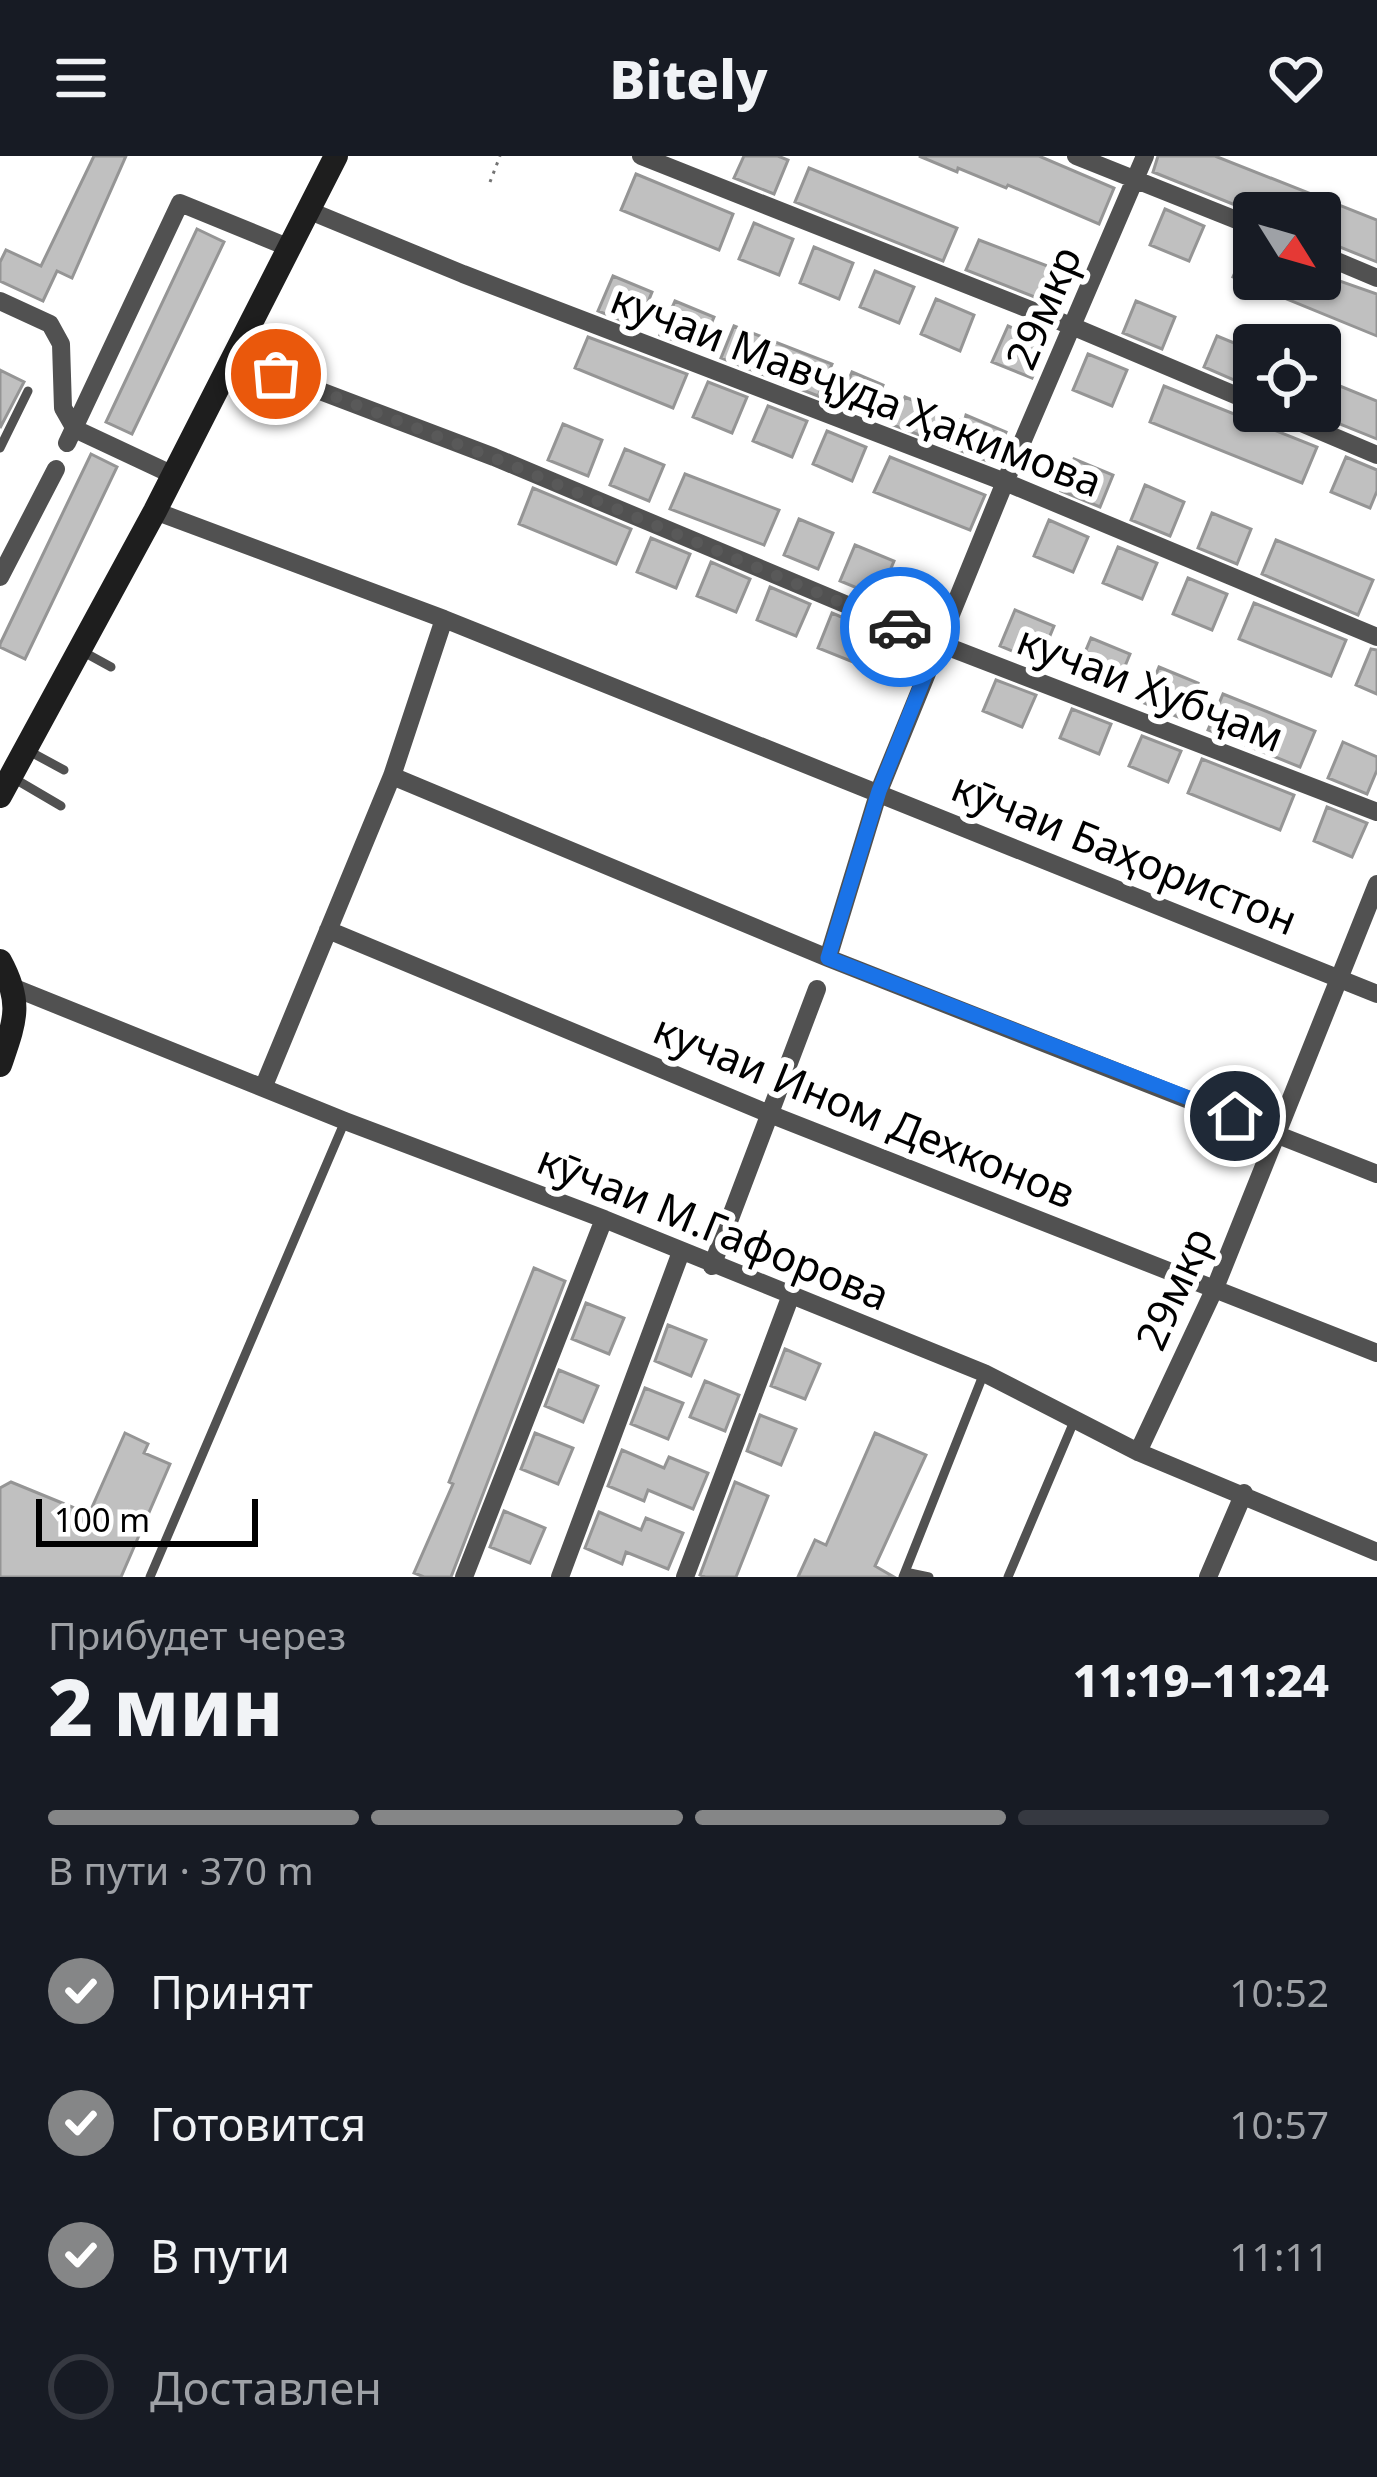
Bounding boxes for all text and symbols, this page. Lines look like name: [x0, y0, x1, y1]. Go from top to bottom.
text: Bitely: [609, 41, 768, 115]
icon: menu: [48, 45, 114, 111]
icon: heart: [1263, 45, 1329, 111]
north arrow: [1233, 192, 1341, 300]
map controls: [1233, 192, 1341, 432]
street label: 29мкр: [991, 237, 1093, 377]
street label: кучаи Мавҷуда Ҳакимова: [603, 269, 1111, 509]
pin: [225, 323, 327, 425]
button: locate: [1233, 324, 1341, 432]
icon: bag: [243, 341, 309, 407]
courier: [840, 567, 960, 687]
icon: car: [867, 594, 933, 660]
street label: кучаи Хубҷам: [1010, 610, 1292, 764]
street label: кӯчаи Баҳористон: [944, 757, 1306, 947]
street label: кучаи Ином Дехконов: [646, 999, 1084, 1221]
pin: [1184, 1065, 1286, 1167]
icon: home: [1202, 1083, 1268, 1149]
street label: кӯчаи М.Гафорова: [530, 1129, 898, 1323]
street label: 29мкр: [1121, 1218, 1225, 1358]
scale bar: [36, 1493, 258, 1546]
text: 100 m: [54, 1497, 150, 1542]
text: Прибудет через: [48, 1608, 346, 1661]
text: 11:19–11:24: [1073, 1649, 1329, 1710]
text: 2 мин: [48, 1653, 283, 1759]
text: В пути · 370 m: [48, 1843, 314, 1896]
icon: check: [48, 1958, 114, 2024]
text: Принят: [150, 1961, 313, 2022]
text: 10:52: [1229, 1965, 1329, 2018]
icon: check: [48, 2090, 114, 2156]
text: Готовится: [150, 2093, 366, 2154]
text: 10:57: [1229, 2097, 1329, 2150]
icon: check: [48, 2222, 114, 2288]
text: В пути: [150, 2225, 290, 2286]
text: 11:11: [1229, 2229, 1329, 2282]
text: Доставлен: [150, 2357, 382, 2418]

